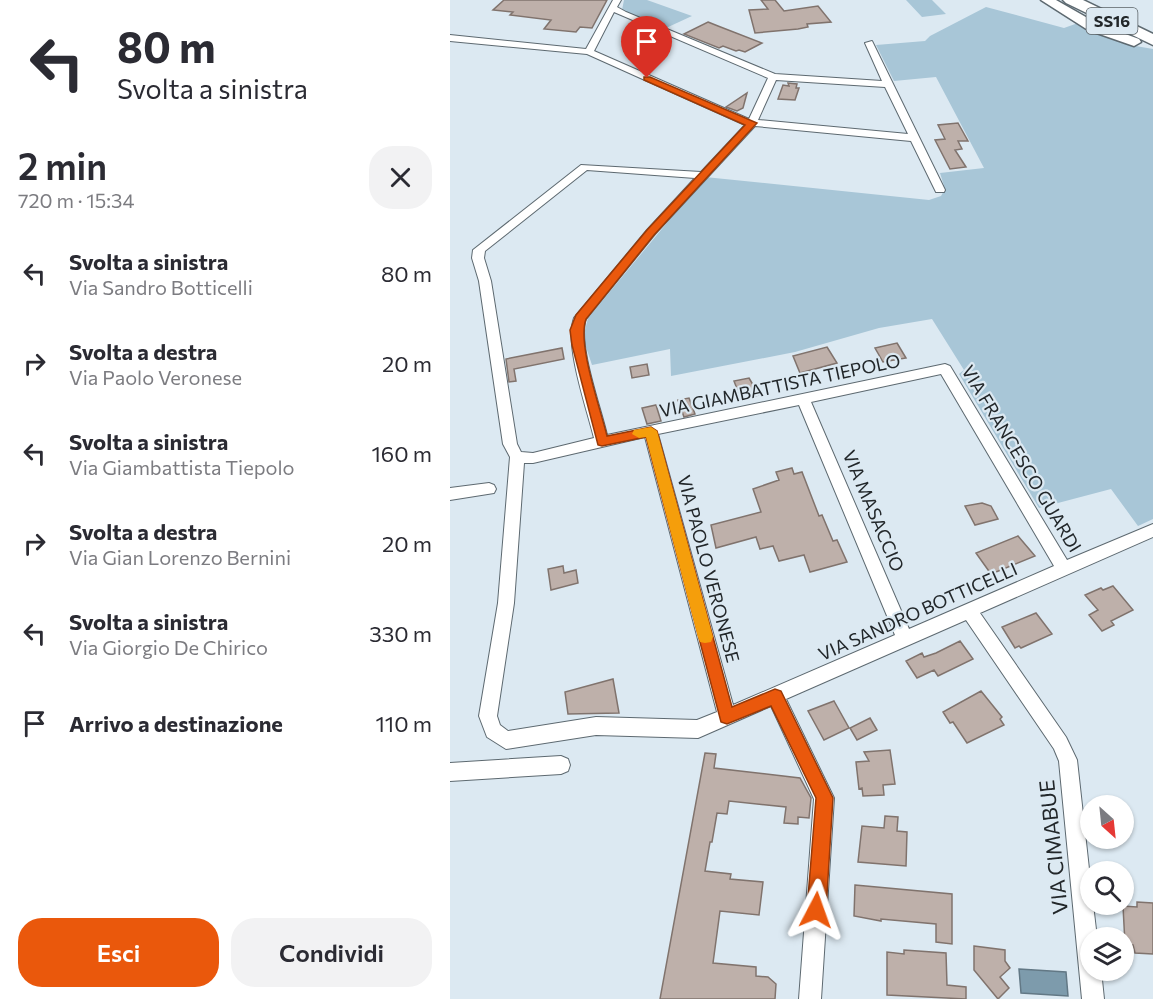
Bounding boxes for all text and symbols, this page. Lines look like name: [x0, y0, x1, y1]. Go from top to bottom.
road number: SS16: [1086, 8, 1138, 34]
pin: [621, 16, 672, 78]
text: 80 m: [117, 20, 216, 72]
icon: left: [18, 24, 96, 102]
icon: arrive: [630, 25, 663, 58]
text: Svolta a sinistra: [117, 72, 308, 105]
text: 2 min: [18, 143, 107, 187]
button: close: [369, 146, 432, 209]
text: 720 m · 15:34: [18, 188, 134, 212]
text: Svolta a sinistra: [69, 248, 228, 275]
icon: left: [18, 257, 51, 290]
text: 80 m: [381, 260, 432, 287]
text: Via Sandro Botticelli: [69, 275, 253, 299]
text: Svolta a destra: [69, 338, 217, 365]
icon: right: [18, 347, 51, 380]
street label: VIA GIAMBATTISTA TIEPOLO: [657, 349, 902, 421]
text: 20 m: [382, 350, 432, 377]
street label: VIA FRANCESCO GUARDI: [957, 361, 1086, 556]
text: Via Paolo Veronese: [69, 365, 242, 389]
text: Svolta a sinistra: [69, 428, 228, 455]
icon: left: [18, 437, 51, 470]
text: 160 m: [371, 440, 432, 467]
street label: VIA MASACCIO: [838, 447, 909, 575]
text: Via Giambattista Tiepolo: [69, 455, 295, 479]
street label: VIA PAOLO VERONESE: [673, 473, 745, 665]
text: Svolta a destra: [69, 518, 217, 545]
icon: right: [18, 527, 51, 560]
text: 20 m: [382, 530, 432, 557]
text: Via Gian Lorenzo Bernini: [69, 545, 291, 569]
street label: VIA SANDRO BOTTICELLI: [815, 557, 1021, 665]
text: Svolta a sinistra: [69, 608, 228, 635]
icon: left: [18, 617, 51, 650]
text: 330 m: [369, 620, 432, 647]
text: Via Giorgio De Chirico: [69, 635, 268, 659]
icon: arrive: [18, 707, 51, 740]
text: Arrivo a destinazione: [69, 710, 283, 737]
text: 110 m: [375, 710, 432, 737]
street label: VIA CIMABUE: [1033, 779, 1072, 916]
north arrow: [1080, 795, 1134, 849]
map controls: [1080, 795, 1134, 981]
button: search: [1080, 861, 1134, 915]
position arrow: [784, 878, 848, 942]
button: Esci: [18, 918, 219, 987]
button: Condividi: [231, 918, 432, 987]
button: layers: [1080, 927, 1134, 981]

